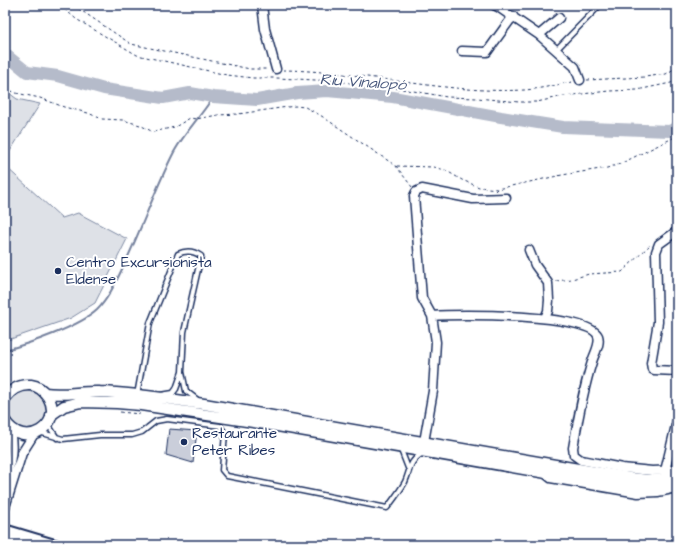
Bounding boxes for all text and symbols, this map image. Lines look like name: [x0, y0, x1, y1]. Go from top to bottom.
water label: Riu Vinalopó: [319, 68, 408, 96]
place label: Centro Excursionista Eldense: [66, 252, 212, 290]
marker: Centro Excursionista Eldense: [53, 266, 63, 276]
place label: Restaurante Peter Ribes: [192, 423, 277, 461]
marker: Restaurante Peter Ribes: [179, 437, 189, 447]

